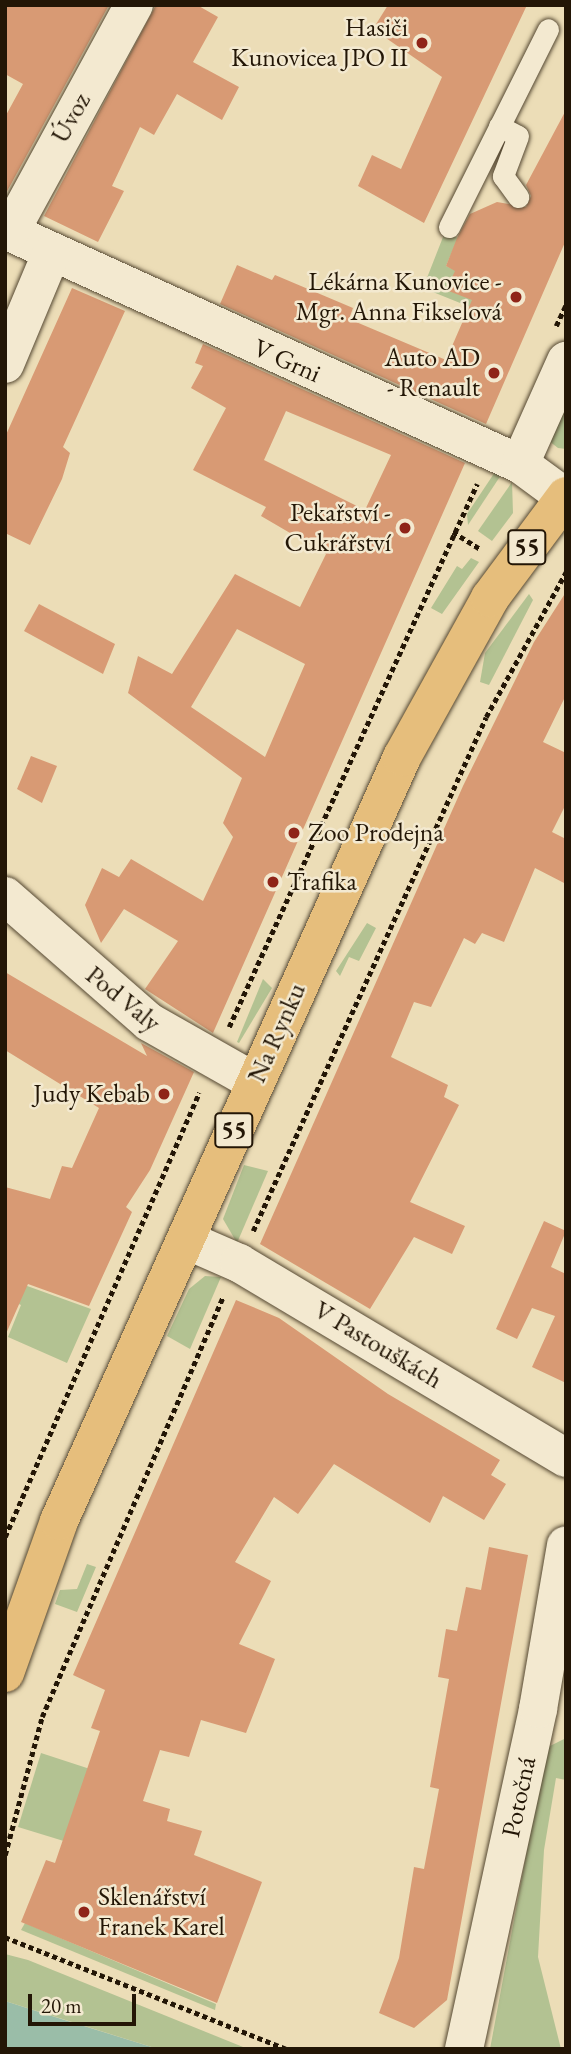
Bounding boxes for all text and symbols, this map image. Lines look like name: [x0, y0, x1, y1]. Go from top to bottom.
place label: Hasiči Kunovicea JPO II: [231, 12, 408, 74]
marker: Hasiči Kunovicea JPO II: [414, 35, 430, 51]
street label: Úvoz: [45, 88, 97, 148]
place label: Lékárna Kunovice - Mgr. Anna Fikselová: [296, 266, 502, 328]
marker: Lékárna Kunovice - Mgr. Anna Fikselová: [508, 289, 524, 305]
street label: V Grni: [248, 332, 326, 390]
place label: Auto AD - Renault: [384, 342, 480, 404]
marker: Auto AD - Renault: [486, 365, 502, 381]
place label: Pekařství - Cukrářství: [285, 497, 391, 558]
marker: Pekařství - Cukrářství: [397, 520, 413, 536]
road number: 55: [506, 526, 548, 568]
place label: Zoo Prodejna: [308, 817, 444, 849]
marker: Zoo Prodejna: [286, 825, 302, 841]
place label: Trafika: [287, 866, 357, 898]
marker: Trafika: [265, 874, 281, 890]
street label: Pod Valy: [79, 959, 167, 1039]
street label: Na Rynku: [241, 978, 313, 1088]
place label: Judy Kebab: [33, 1078, 150, 1110]
marker: Judy Kebab: [156, 1086, 172, 1102]
road number: 55: [213, 1110, 255, 1150]
street label: V Pastouškách: [308, 1295, 448, 1395]
street label: Potočná: [495, 1754, 543, 1840]
place label: Sklenářství Franek Karel: [98, 1881, 225, 1942]
marker: Sklenářství Franek Karel: [76, 1904, 92, 1920]
scale bar: [32, 1980, 140, 2024]
text: 20 m: [41, 1992, 82, 2019]

